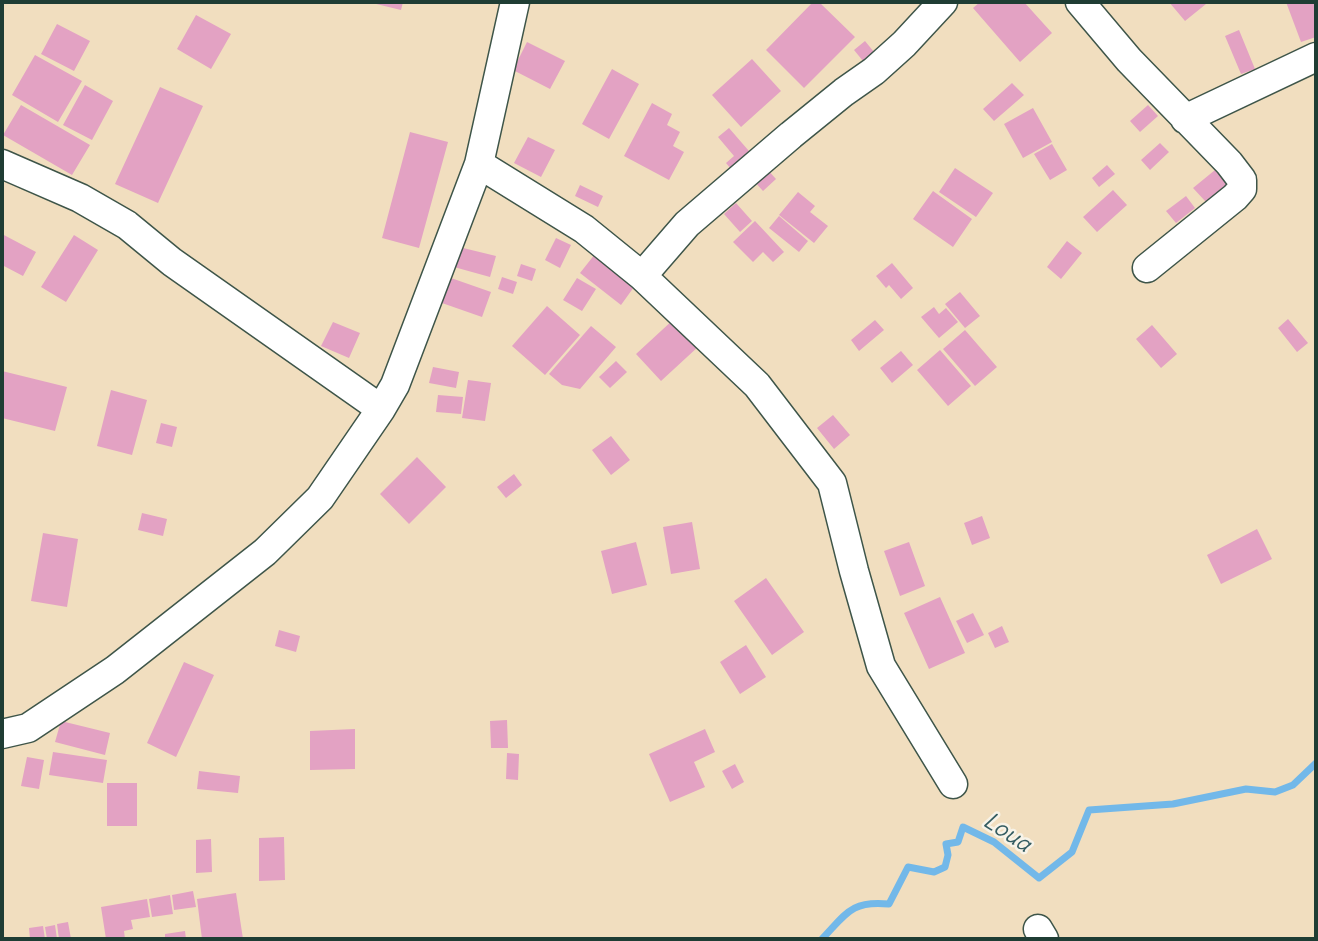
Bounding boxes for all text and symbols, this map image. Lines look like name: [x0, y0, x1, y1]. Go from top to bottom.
water label: Loua: [978, 807, 1036, 859]

